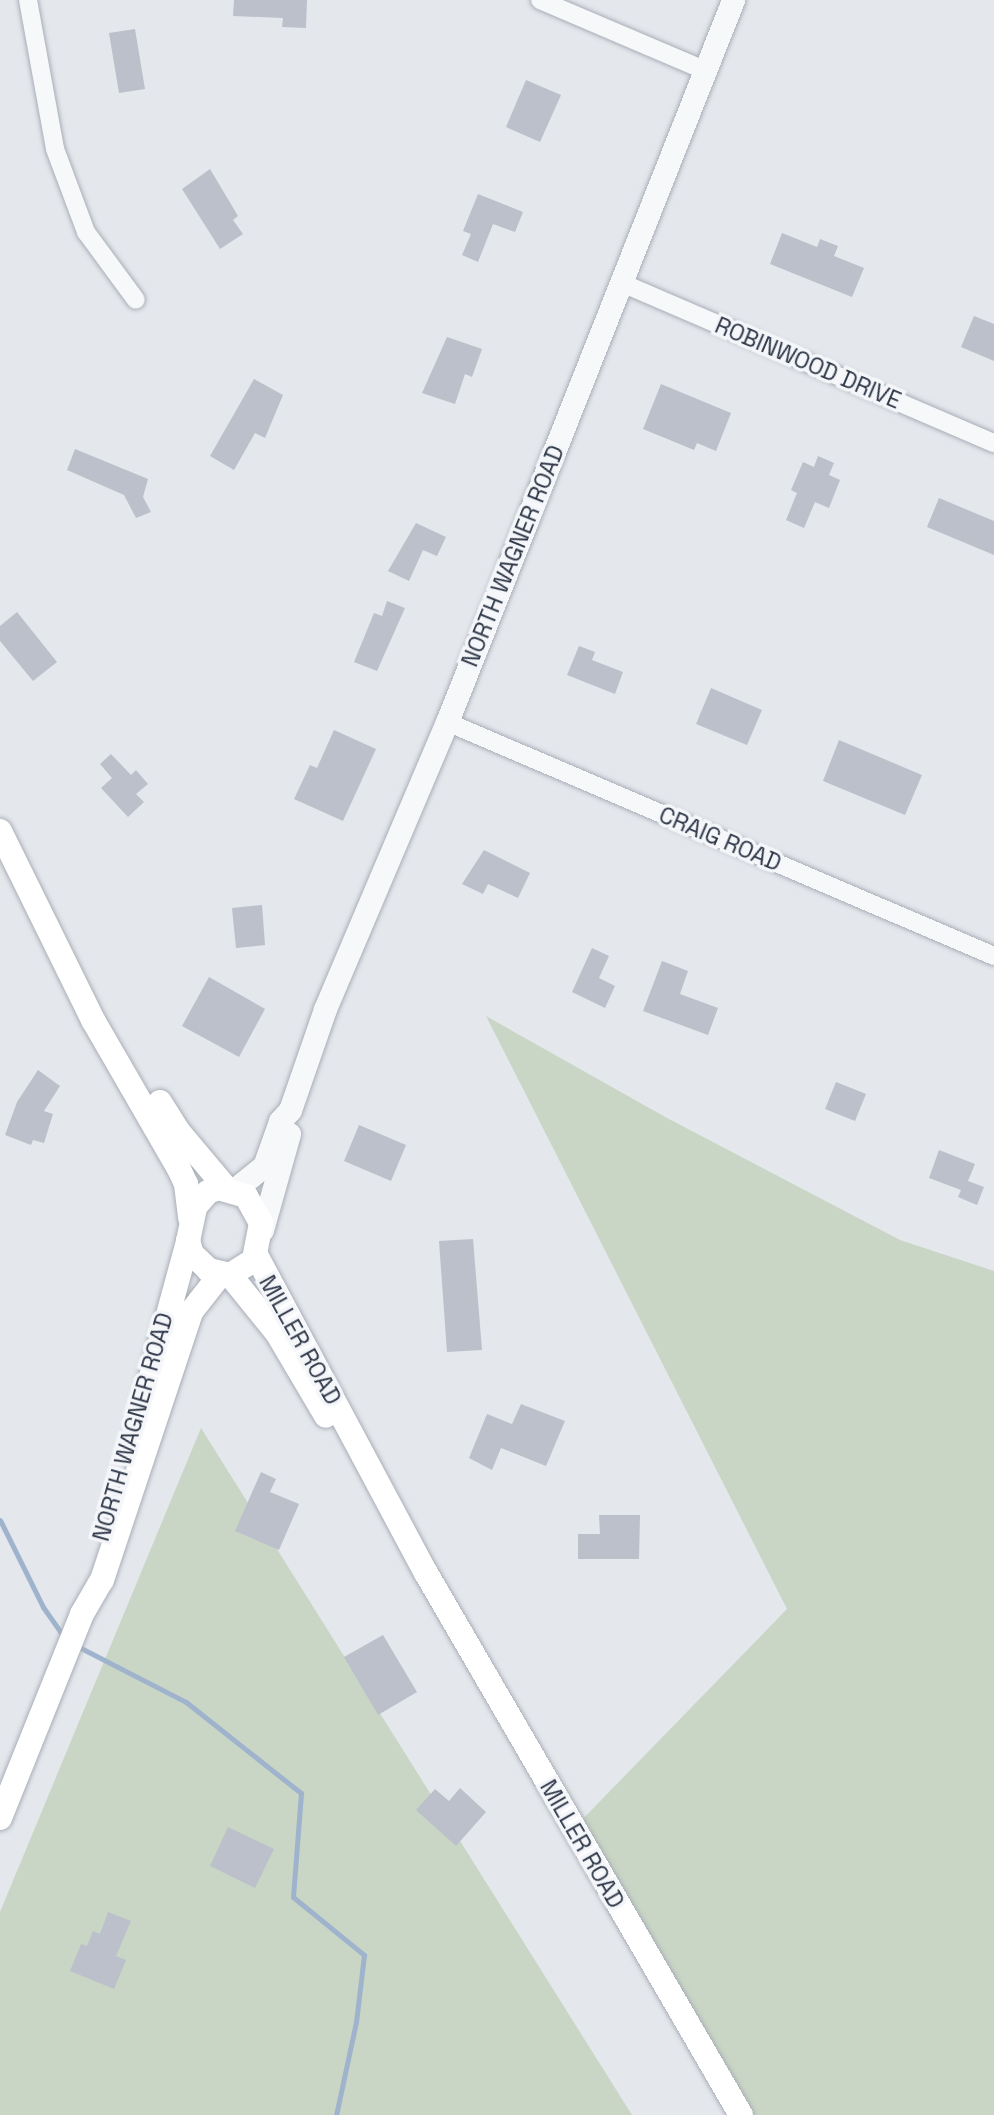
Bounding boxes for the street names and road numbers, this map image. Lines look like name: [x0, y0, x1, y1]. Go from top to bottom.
street label: ROBINWOOD DRIVE: [711, 311, 905, 415]
street label: NORTH WAGNER ROAD: [456, 441, 570, 671]
street label: CRAIG ROAD: [655, 801, 785, 877]
street label: MILLER ROAD: [253, 1271, 347, 1409]
street label: NORTH WAGNER ROAD: [87, 1310, 179, 1544]
street label: MILLER ROAD: [534, 1775, 630, 1913]

